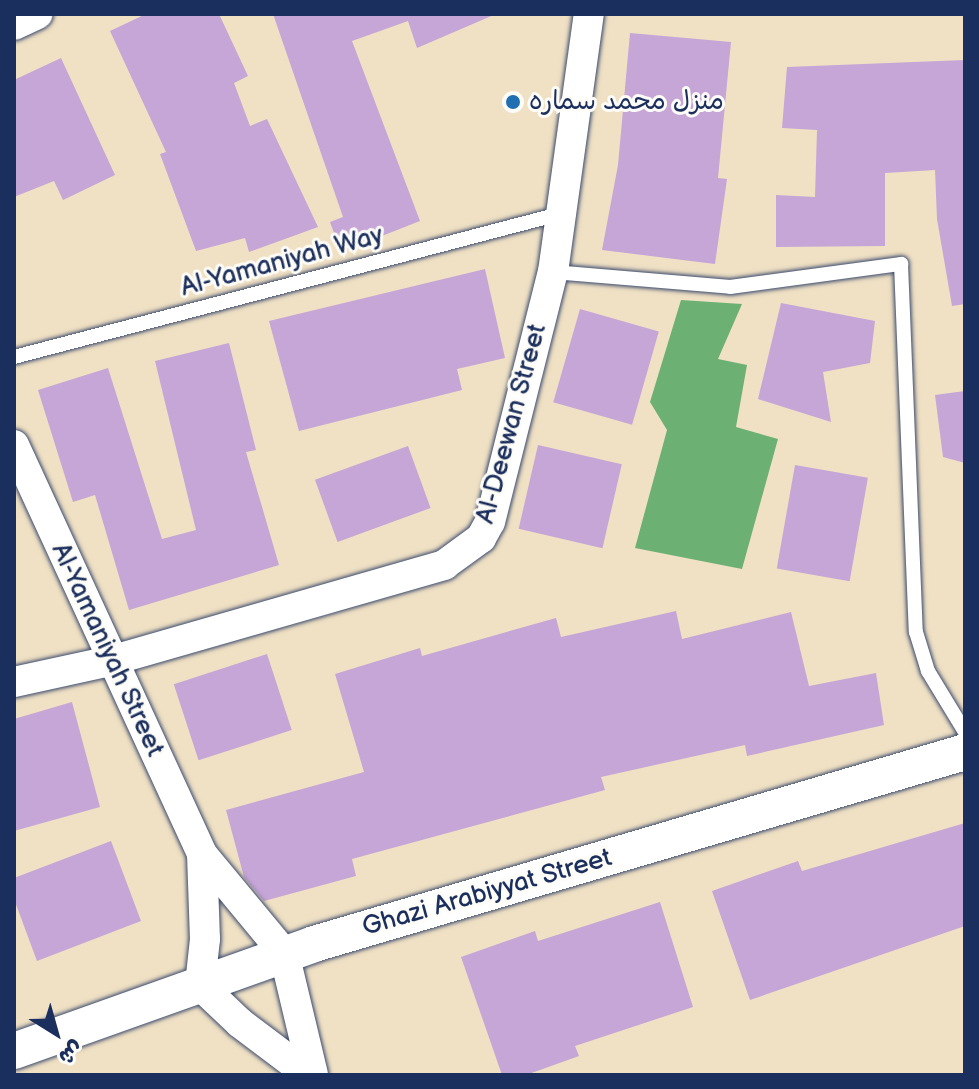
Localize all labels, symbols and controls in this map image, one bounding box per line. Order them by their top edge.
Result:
place label: منزل محمد سماره [529,86,724,118]
marker: منزل محمد سماره [504,93,522,111]
street label: Al-Yamaniyah Way [177,220,387,304]
street label: Al-Deewan Street [470,321,554,527]
street label: Al-Yamaniyah Street [44,538,170,762]
street label: Ghazi Arabiyyat Street [359,842,615,944]
north arrow [16,993,96,1073]
text: ش [53,1034,89,1071]

